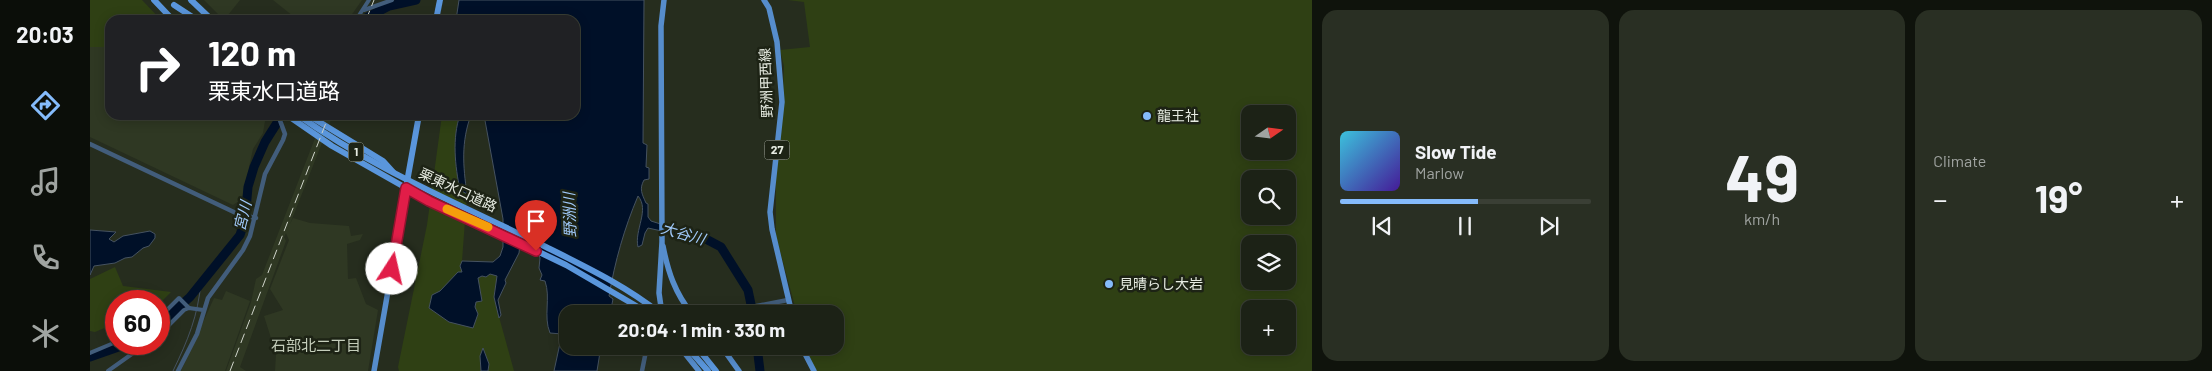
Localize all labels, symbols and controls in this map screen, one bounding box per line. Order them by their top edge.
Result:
text: 20:03 [16,21,74,47]
text: 120 m [208,31,296,73]
icon: right [125,35,190,100]
street label: 野洲甲西線 [756,48,775,118]
text: 栗東水口道路 [208,77,340,103]
icon: directions [28,88,63,123]
north arrow [1241,105,1296,160]
map controls [1241,105,1296,355]
place label: 龍王社 [1157,107,1199,124]
marker: 龍王社 [1141,110,1153,122]
text: 49 [1725,137,1799,215]
road number: 27 [764,140,790,160]
text: Slow Tide [1415,140,1497,163]
road number: 1 [348,142,364,162]
text: Climate [1933,151,1986,170]
text: Marlow [1415,163,1464,182]
icon: music [28,164,63,199]
street label: 栗東水口道路 [417,164,500,215]
button: search [1241,170,1296,225]
text: 19° [2035,175,2083,221]
text: − [1933,182,1947,216]
text: + [2170,182,2184,216]
water label: 野洲川 [559,190,579,238]
water label: 宮川 [230,197,255,232]
pin [515,200,557,251]
icon: arrive [522,207,550,235]
text: km/h [1744,209,1780,228]
icon: previous [1368,212,1396,240]
icon: pause [1451,212,1479,240]
icon: next [1535,212,1563,240]
water label: 大谷川 [659,218,709,248]
button: layers [1241,235,1296,290]
icon: phone [28,240,63,275]
position arrow [365,242,417,294]
place label: 見晴らし大岩 [1119,275,1203,292]
marker: 見晴らし大岩 [1103,278,1115,290]
speed limit sign: 60 [105,290,170,355]
button: + [1241,300,1296,355]
icon: climate [28,316,63,351]
text: 20:04 · 1 min · 330 m [618,318,785,341]
district label: 石部北二丁目 [271,336,361,354]

